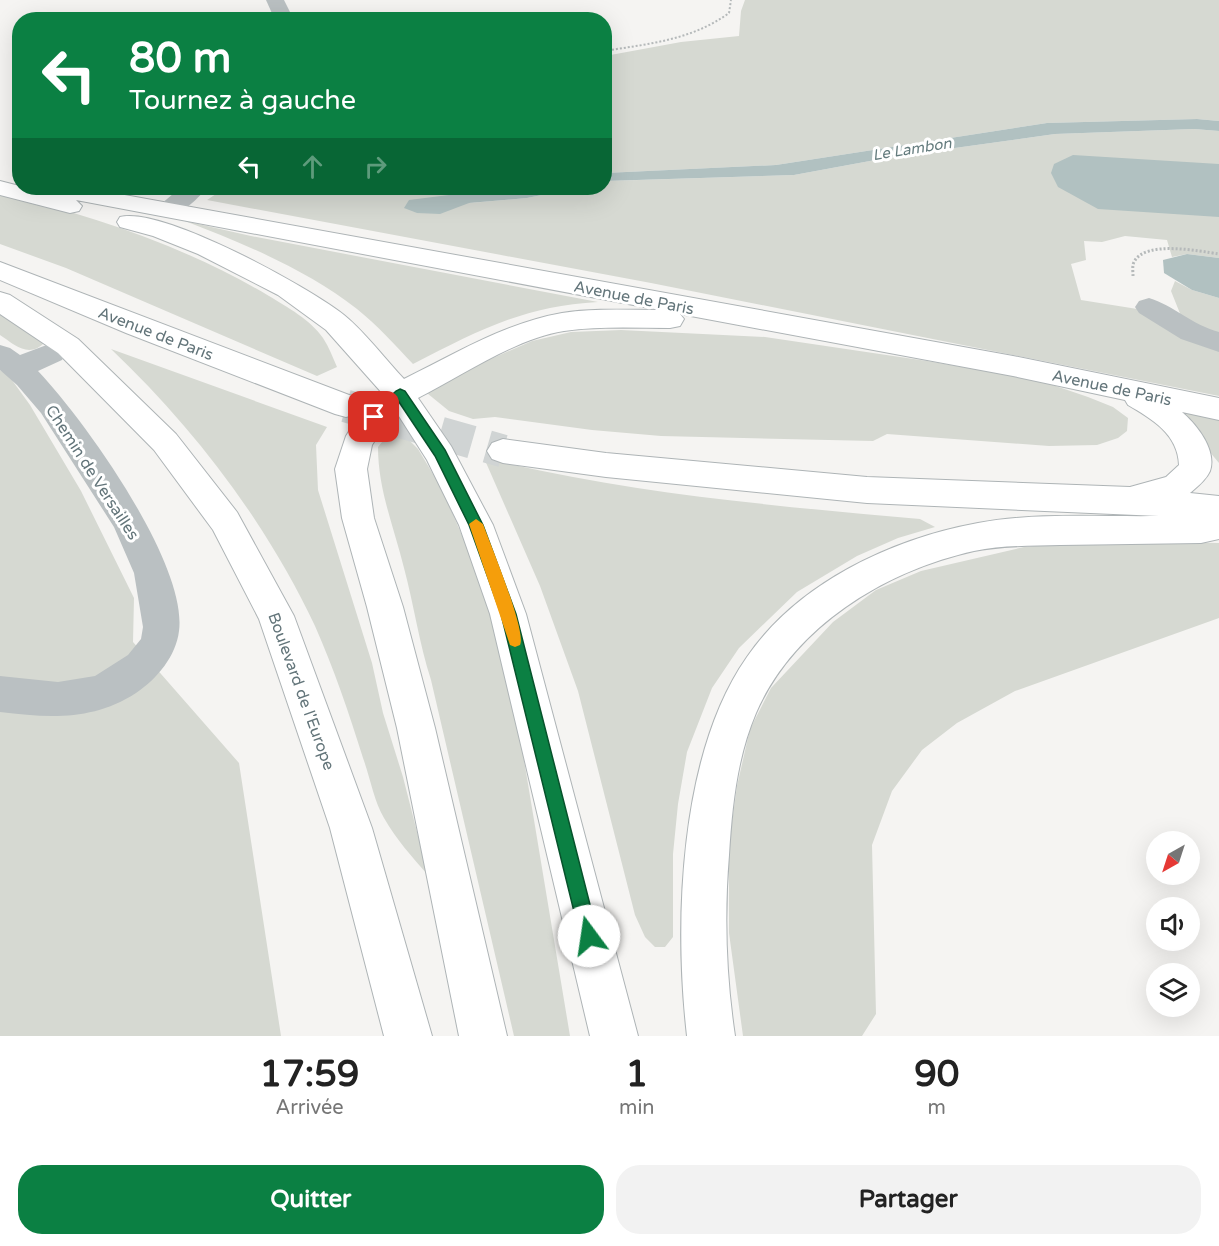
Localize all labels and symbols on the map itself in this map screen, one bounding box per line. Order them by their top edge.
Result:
water label: Le Lambon [871,134,954,164]
street label: Avenue de Paris [572,277,696,319]
street label: Avenue de Paris [95,303,216,365]
street label: Avenue de Paris [1050,366,1173,410]
pin [348,391,399,442]
street label: Chemin de Versailles [41,401,143,544]
street label: Boulevard de l'Europe [263,610,339,773]
north arrow [1146,831,1200,885]
position arrow [557,904,621,968]

